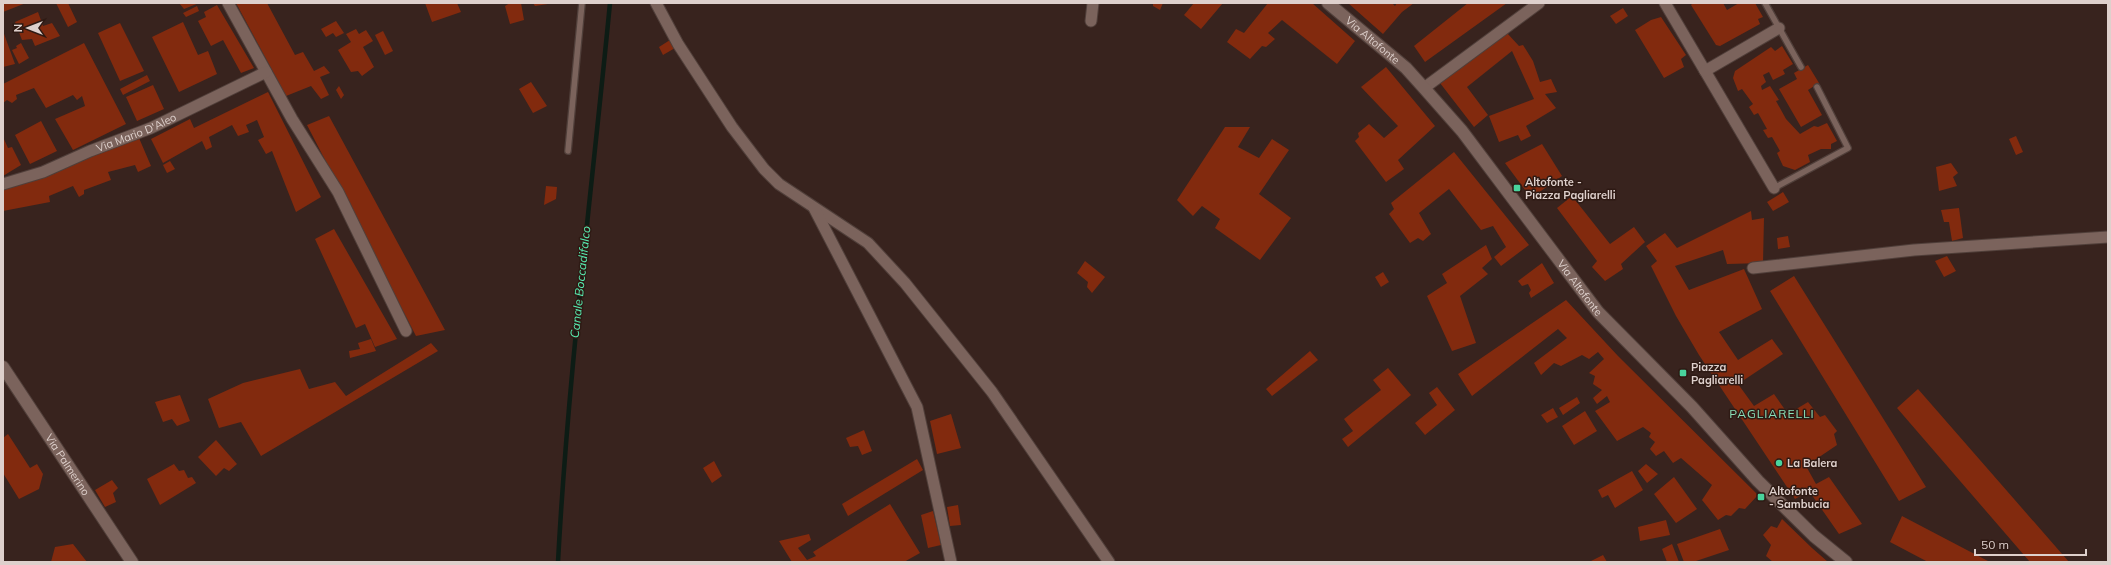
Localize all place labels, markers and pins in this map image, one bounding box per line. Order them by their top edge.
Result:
place label: Altofonte - Piazza Pagliarelli [1525,175,1616,202]
marker: Altofonte - Piazza Pagliarelli [1512,183,1522,193]
place label: Piazza Pagliarelli [1691,360,1743,387]
marker: Piazza Pagliarelli [1678,368,1688,378]
place label: La Balera [1787,456,1838,470]
marker: La Balera [1774,458,1784,468]
place label: Altofonte - Sambucia [1769,484,1829,511]
marker: Altofonte - Sambucia [1756,492,1766,502]

